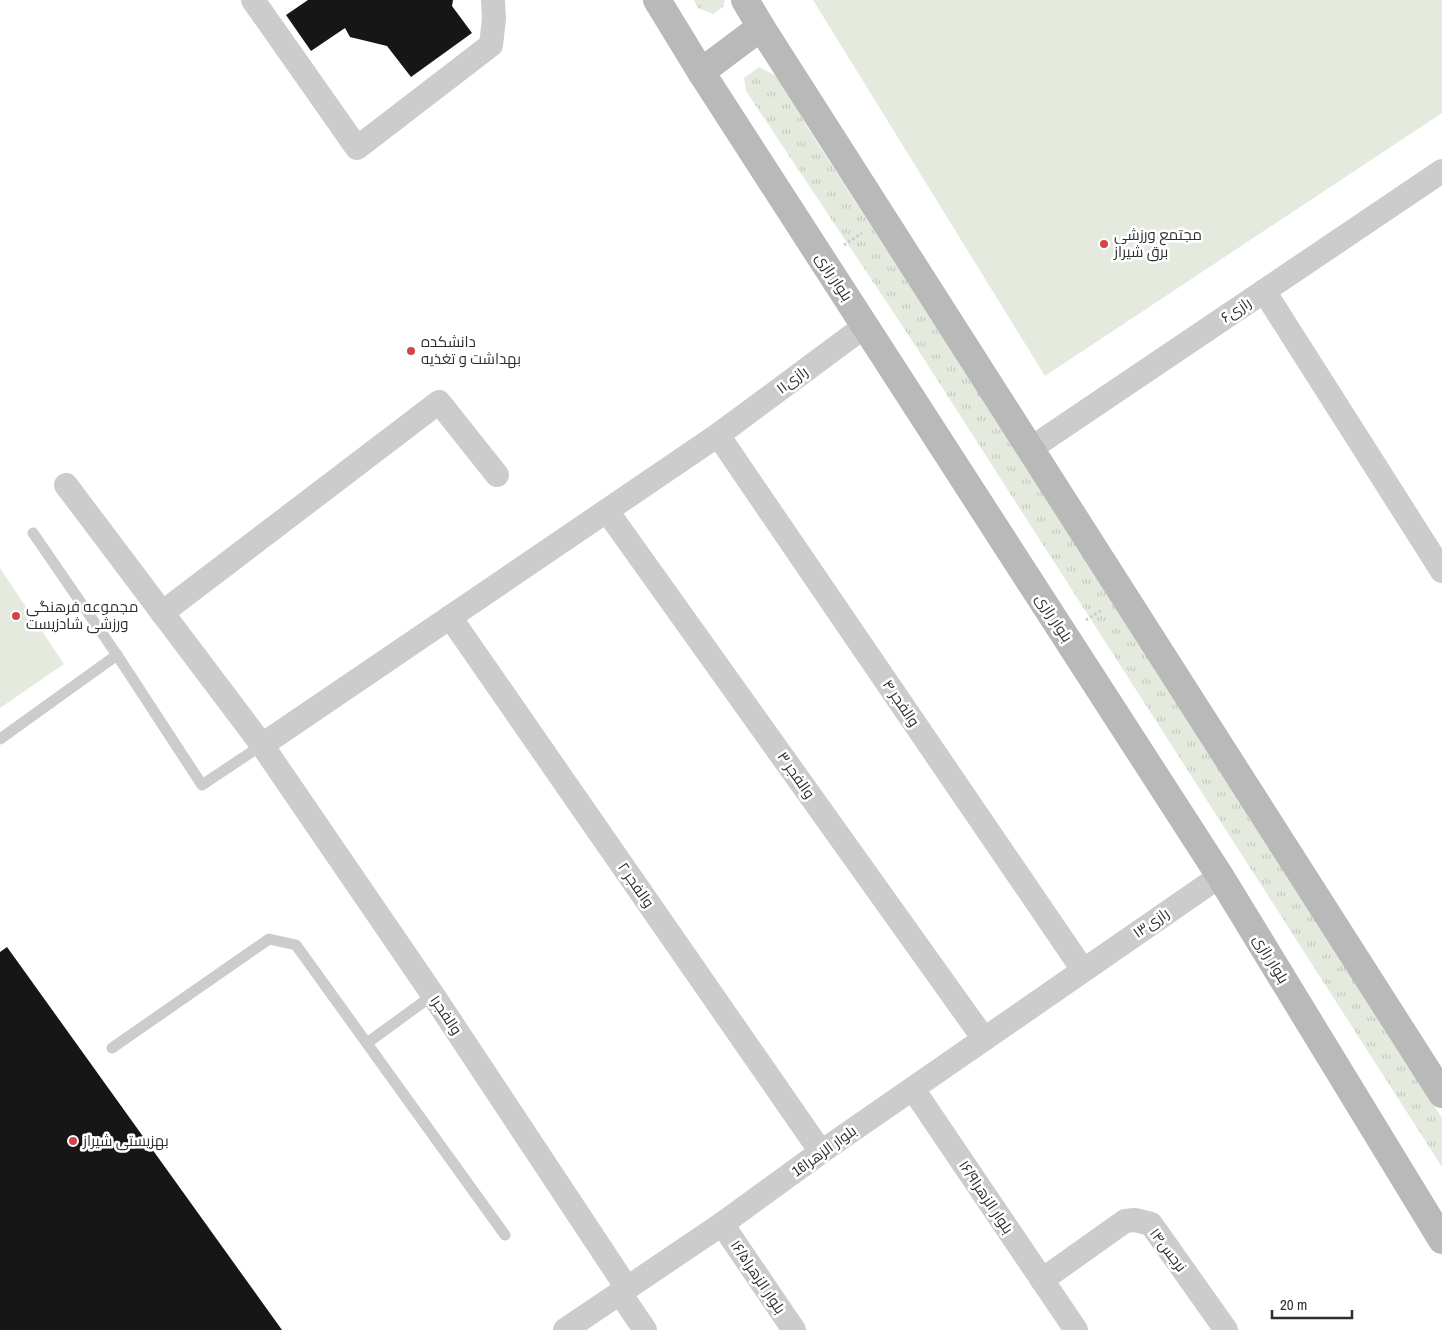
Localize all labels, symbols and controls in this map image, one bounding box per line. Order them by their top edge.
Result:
place label: مجتمع ورزشی برق شیراز [1113,224,1202,262]
marker: مجتمع ورزشی برق شیراز [1098,238,1110,250]
street label: بلوار رازی [811,248,858,305]
street label: رازی۶ [1216,292,1255,327]
place label: دانشکده بهداشت و تغذیه [421,331,521,369]
marker: دانشکده بهداشت و تغذیه [405,345,417,357]
street label: رازی۱۱ [772,361,812,398]
street label: بلوار رازی [1031,589,1078,646]
place label: مجموعه فرهنگی ورزشی شادزیست [26,596,138,634]
marker: مجموعه فرهنگی ورزشی شادزیست [10,610,22,622]
street label: والفجر ۴ [878,675,925,731]
street label: والفجر ۳ [773,747,820,802]
street label: والفجر ۲ [613,858,660,912]
street label: رازی۱۳ [1128,902,1173,943]
street label: بلوار رازی [1249,930,1294,987]
street label: والفجر۱ [425,991,467,1039]
street label: 16بلوار الزهرا [787,1120,860,1181]
place label: بهزیستی شیراز [82,1130,169,1151]
marker: بهزیستی شیراز [67,1135,79,1147]
street label: بلوار الزهرا۱۶/۹ [954,1156,1019,1238]
street label: نرجس۱۴ [1145,1223,1192,1276]
street label: بلوار الزهرا۱۶/۵ [726,1236,791,1318]
scale bar [1272,1288,1352,1320]
text: 20 m [1280,1294,1307,1315]

